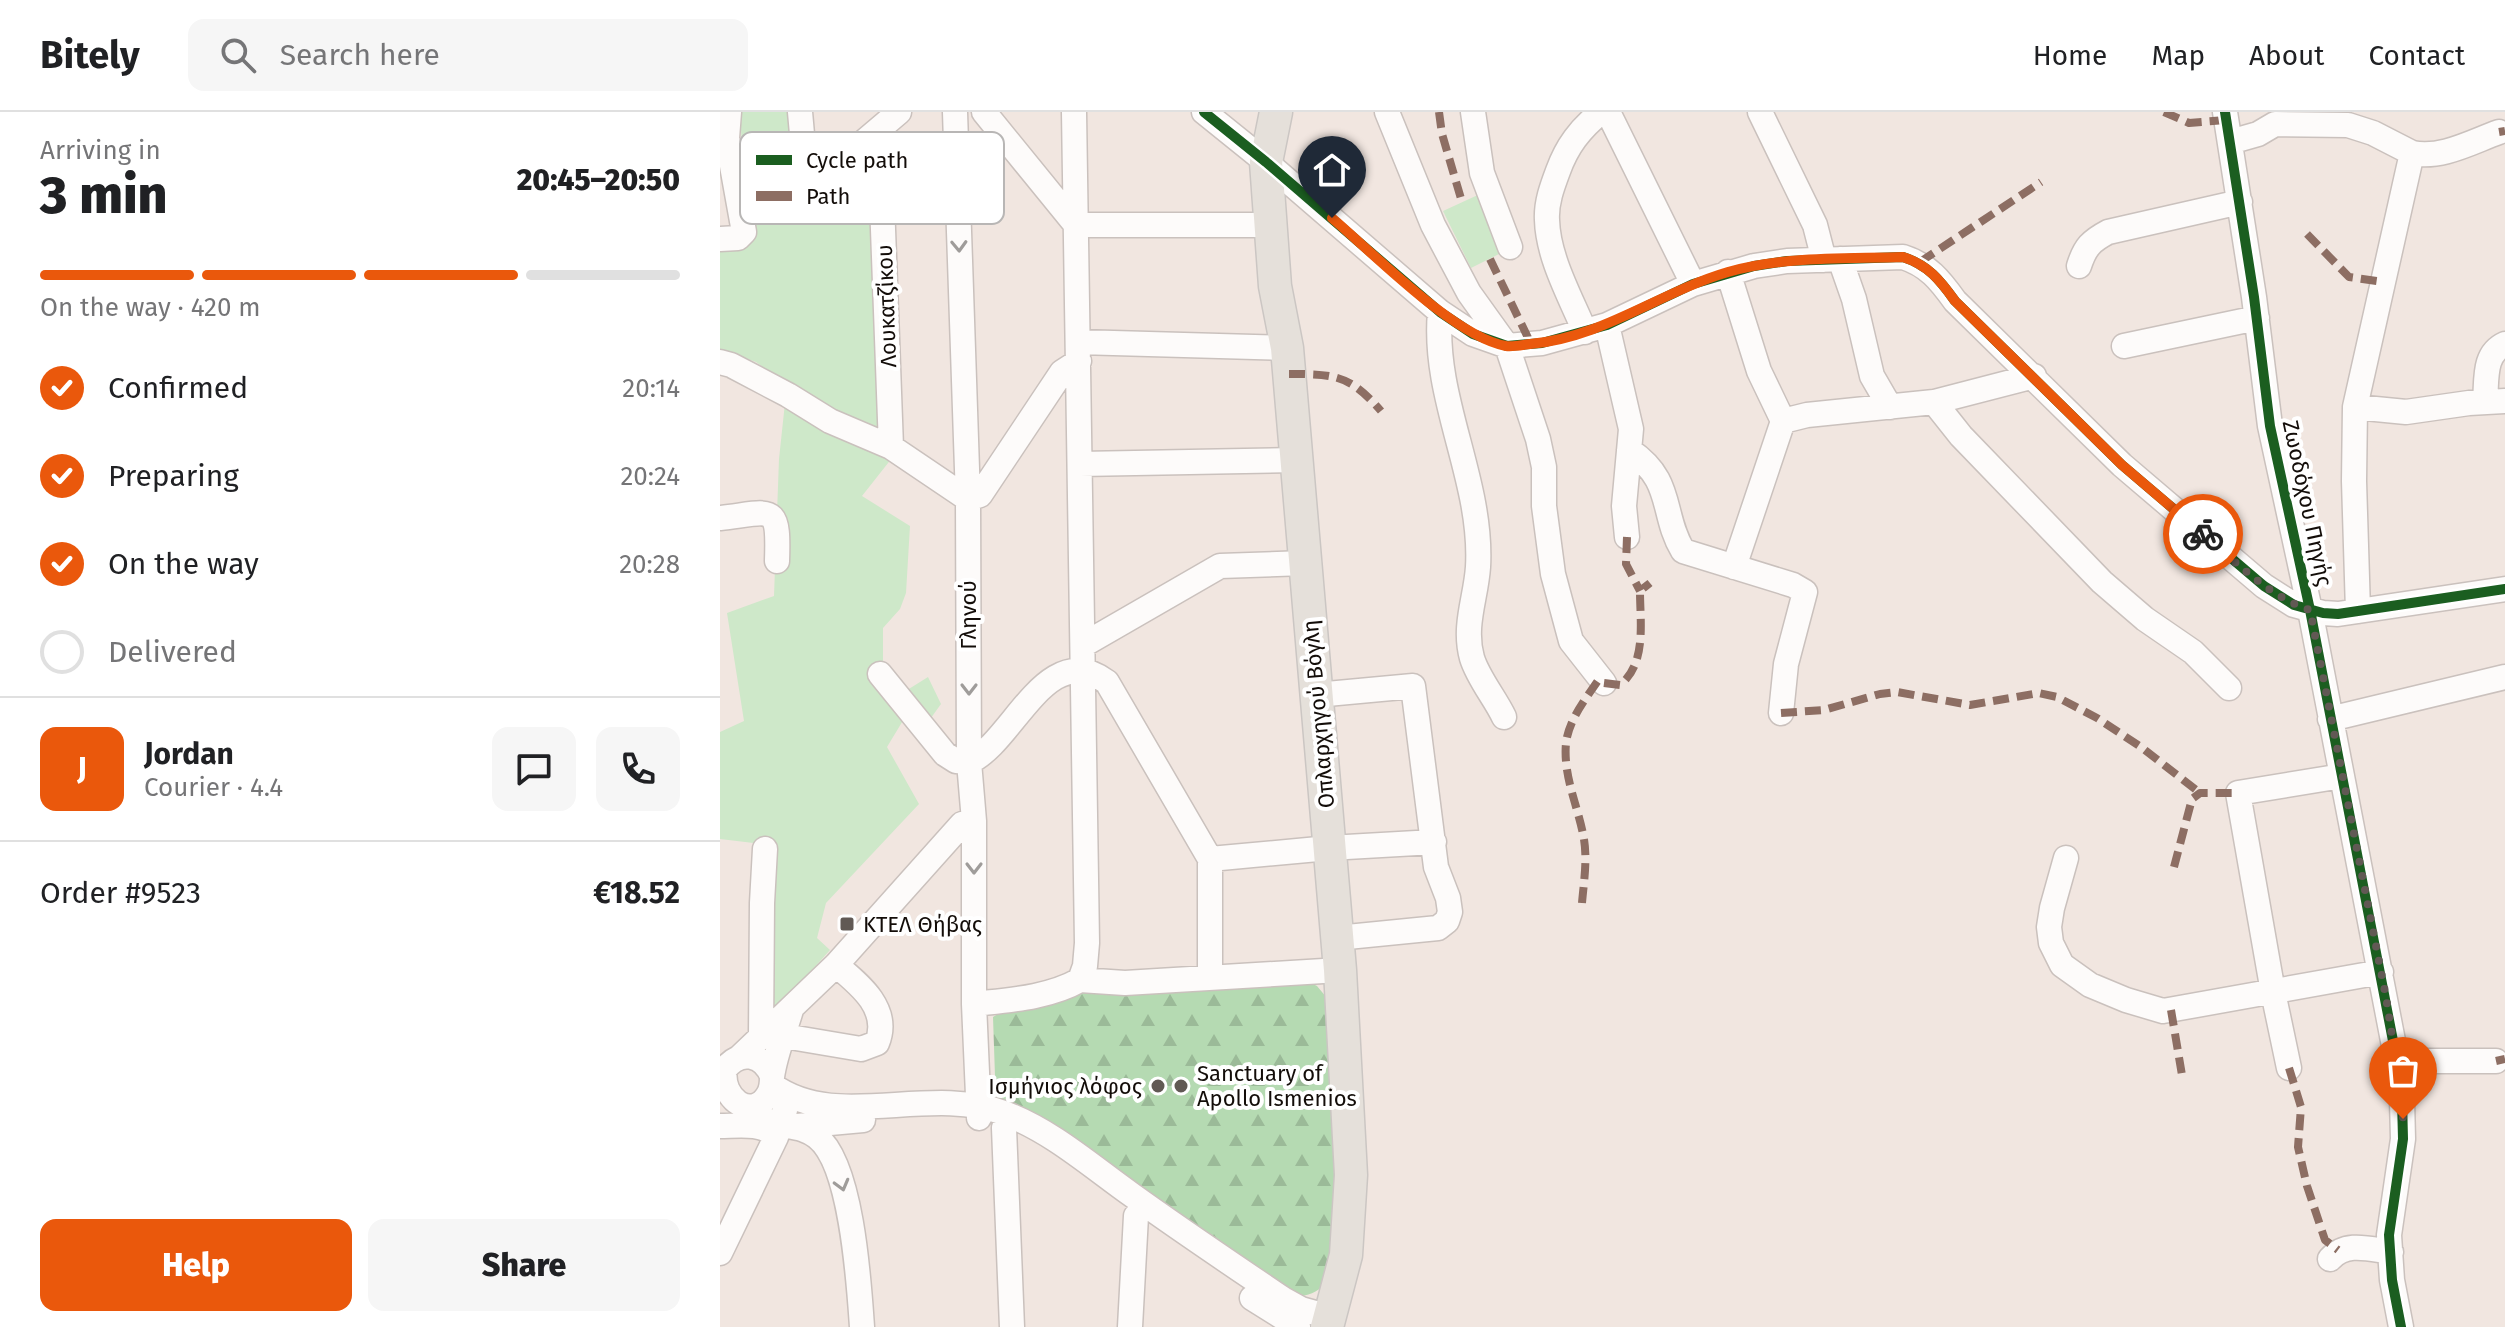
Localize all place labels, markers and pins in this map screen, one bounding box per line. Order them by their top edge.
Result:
pin [1298,136,1366,218]
place label: ΚΤΕΛ Θήβας [863,911,982,938]
marker: ΚΤΕΛ Θήβας [838,915,856,933]
pin [2369,1037,2437,1119]
place label: Sanctuary of Apollo Ismenios [1197,1060,1357,1112]
place label: Ισμήνιος λόφος [988,1073,1142,1100]
marker: Ισμήνιος λόφος [1149,1077,1167,1095]
marker: Sanctuary of Apollo Ismenios [1172,1077,1190,1095]

